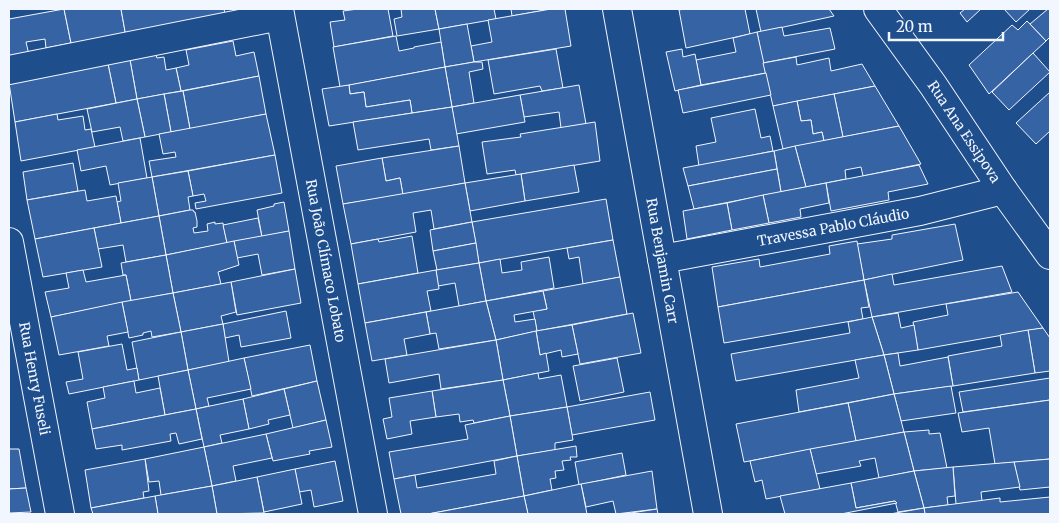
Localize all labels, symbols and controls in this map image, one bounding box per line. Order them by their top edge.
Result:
scale bar [889,10,1003,42]
text: 20 m [896,17,933,36]
street label: Rua Ana Essipova [924,77,1005,187]
street label: Rua João Clímaco Lobato [302,178,350,344]
street label: Rua Benjamin Carr [642,197,683,325]
street label: Travessa Pablo Cláudio [756,204,911,250]
street label: Rua Henry Fuseli [15,320,54,437]

